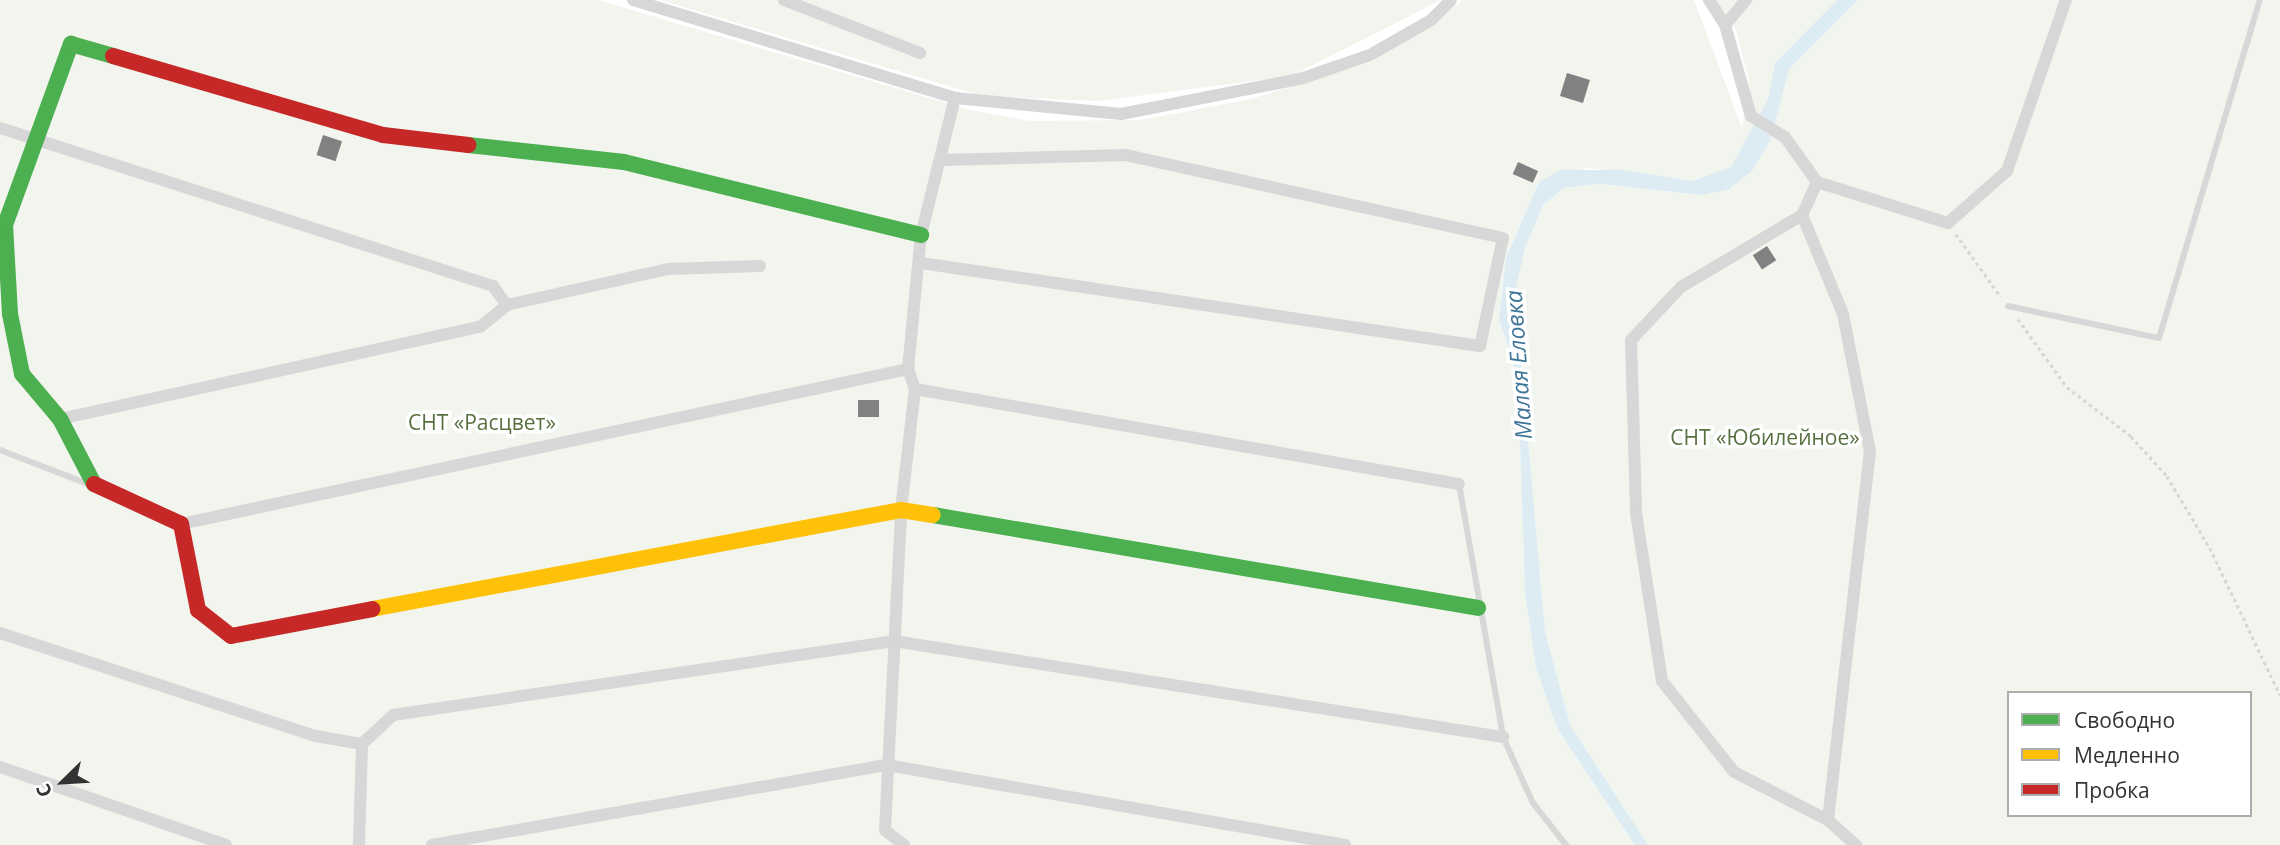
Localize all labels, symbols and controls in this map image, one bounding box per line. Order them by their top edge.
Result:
water label: Малая Еловка [1499,290,1537,440]
park label: СНТ «Расцвет» [408,409,556,435]
park label: СНТ «Юбилейное» [1670,424,1860,450]
legend [2007,691,2252,817]
text: Свободно [2074,706,2175,734]
text: Медленно [2074,741,2180,769]
north arrow [28,747,98,817]
text: Пробка [2074,776,2150,804]
text: С [29,780,58,801]

